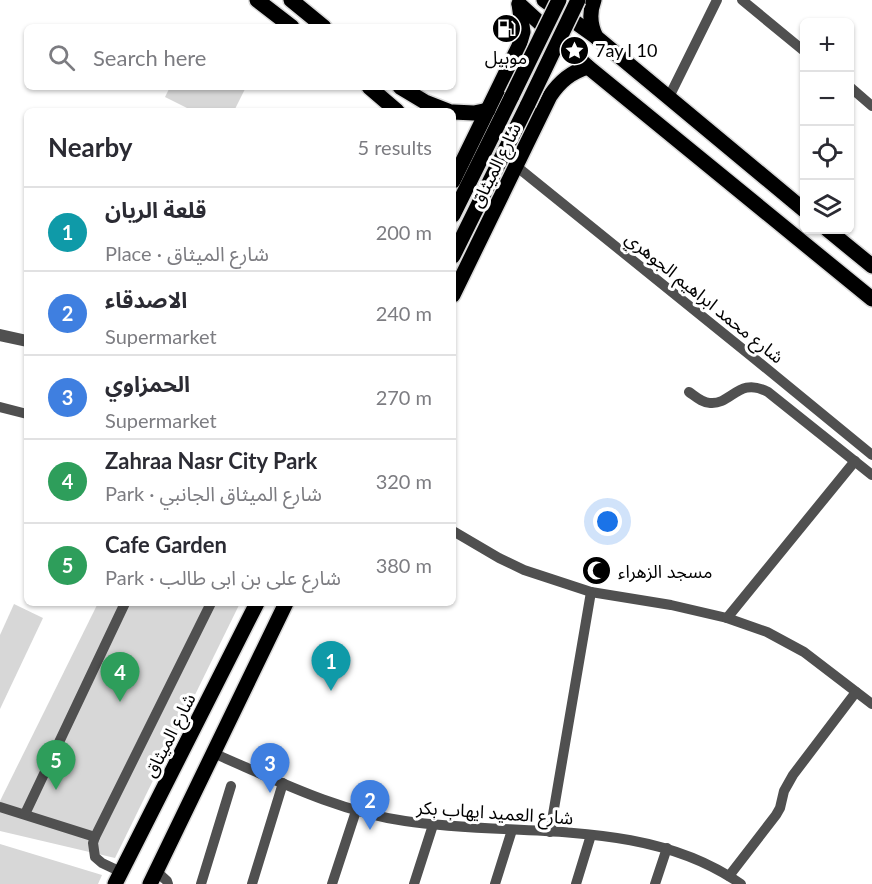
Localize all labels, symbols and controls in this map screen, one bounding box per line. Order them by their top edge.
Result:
fuel station icon: موبيل [490,12,522,44]
map controls [800,18,854,234]
button: + [800,18,854,72]
search box [24,24,456,90]
place icon: 7ay l 10 [558,34,590,66]
place label: 7ay l 10 [595,39,657,61]
icon: search [45,41,78,74]
text: Search here [93,44,206,71]
place label: موبيل [485,46,527,69]
button: − [800,72,854,126]
street label: شارع الميثاق [465,119,529,213]
button: locate [800,126,854,180]
text: Nearby [48,131,133,163]
text: 5 results [357,135,432,159]
button: layers [800,180,854,234]
text: قلعة الريان [105,196,206,223]
text: 1 [62,220,73,244]
text: 200 m [376,220,432,244]
street label: شارع محمد ابراهيم الجوهري [619,226,789,371]
text: Place · شارع الميثاق [105,241,269,265]
text: الاصدقاء [105,286,187,313]
text: 2 [62,301,73,325]
text: 240 m [376,301,432,325]
text: Supermarket [105,324,217,348]
text: الحمزاوي [105,370,190,397]
text: 3 [62,385,73,409]
text: 270 m [376,385,432,409]
text: Supermarket [105,408,217,432]
text: Zahraa Nasr City Park [105,447,317,474]
text: 4 [62,469,73,493]
text: 320 m [376,469,432,493]
text: Park · شارع الميثاق الجانبي [105,481,322,505]
your location [593,507,622,536]
text: Cafe Garden [105,531,227,558]
text: 5 [62,553,73,577]
text: 380 m [376,553,432,577]
mosque icon: مسجد الزهراء [581,555,613,587]
place label: مسجد الزهراء [618,560,712,583]
text: Park · شارع على بن ابى طالب [105,565,341,589]
pin: 1 [312,642,350,691]
pin: 4 [100,652,140,702]
street label: شارع الميثاق [138,689,203,783]
pin: 5 [36,740,76,790]
pin: 3 [250,744,290,793]
pin: 2 [350,780,389,830]
street label: شارع العميد ايهاب بكر [415,795,574,832]

